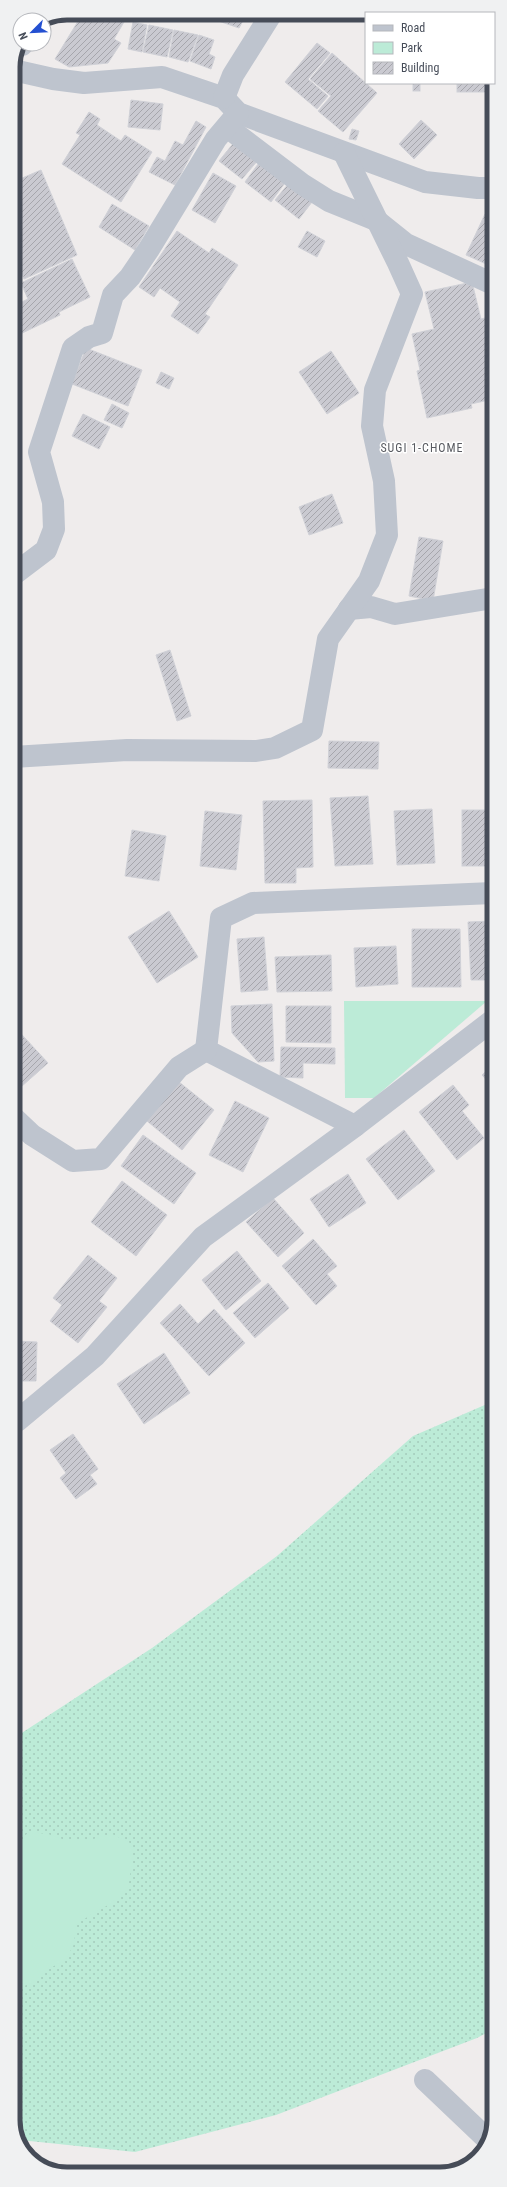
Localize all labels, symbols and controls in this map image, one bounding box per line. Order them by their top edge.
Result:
north arrow [12,12,52,52]
legend [365,12,495,84]
text: Road [401,21,425,35]
text: N [16,30,31,42]
text: Park [401,41,423,55]
text: Building [401,61,439,75]
district label: SUGI 1-CHOME [380,441,464,455]

